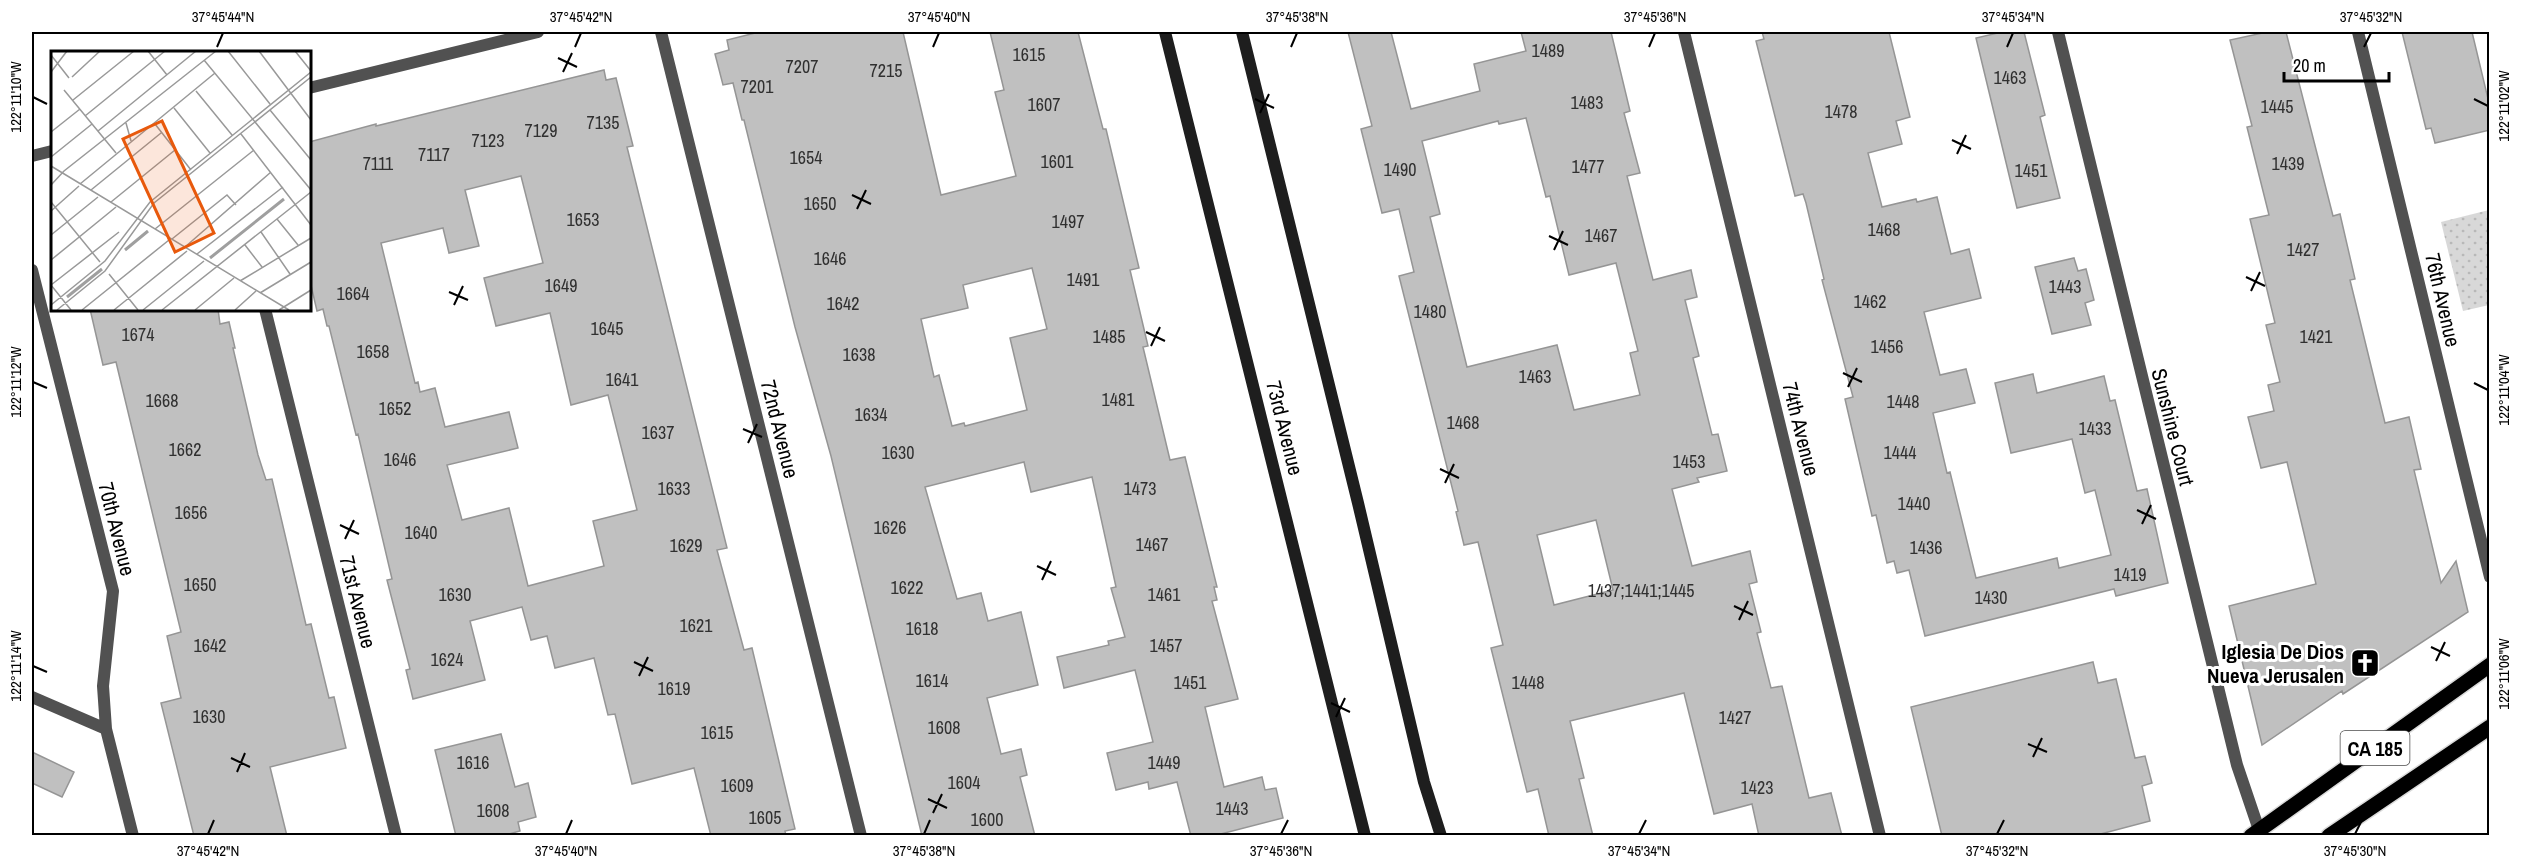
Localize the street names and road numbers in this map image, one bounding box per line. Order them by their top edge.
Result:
street label: 76th Avenue [2418,250,2468,350]
street label: Sunshine Court [2144,365,2202,489]
street label: 72nd Avenue [754,377,806,481]
street label: 73rd Avenue [1259,378,1311,478]
street label: 74th Avenue [1775,379,1827,479]
street label: 70th Avenue [91,479,143,579]
street label: 71st Avenue [332,553,384,651]
road number: CA 185 [2340,731,2410,765]

